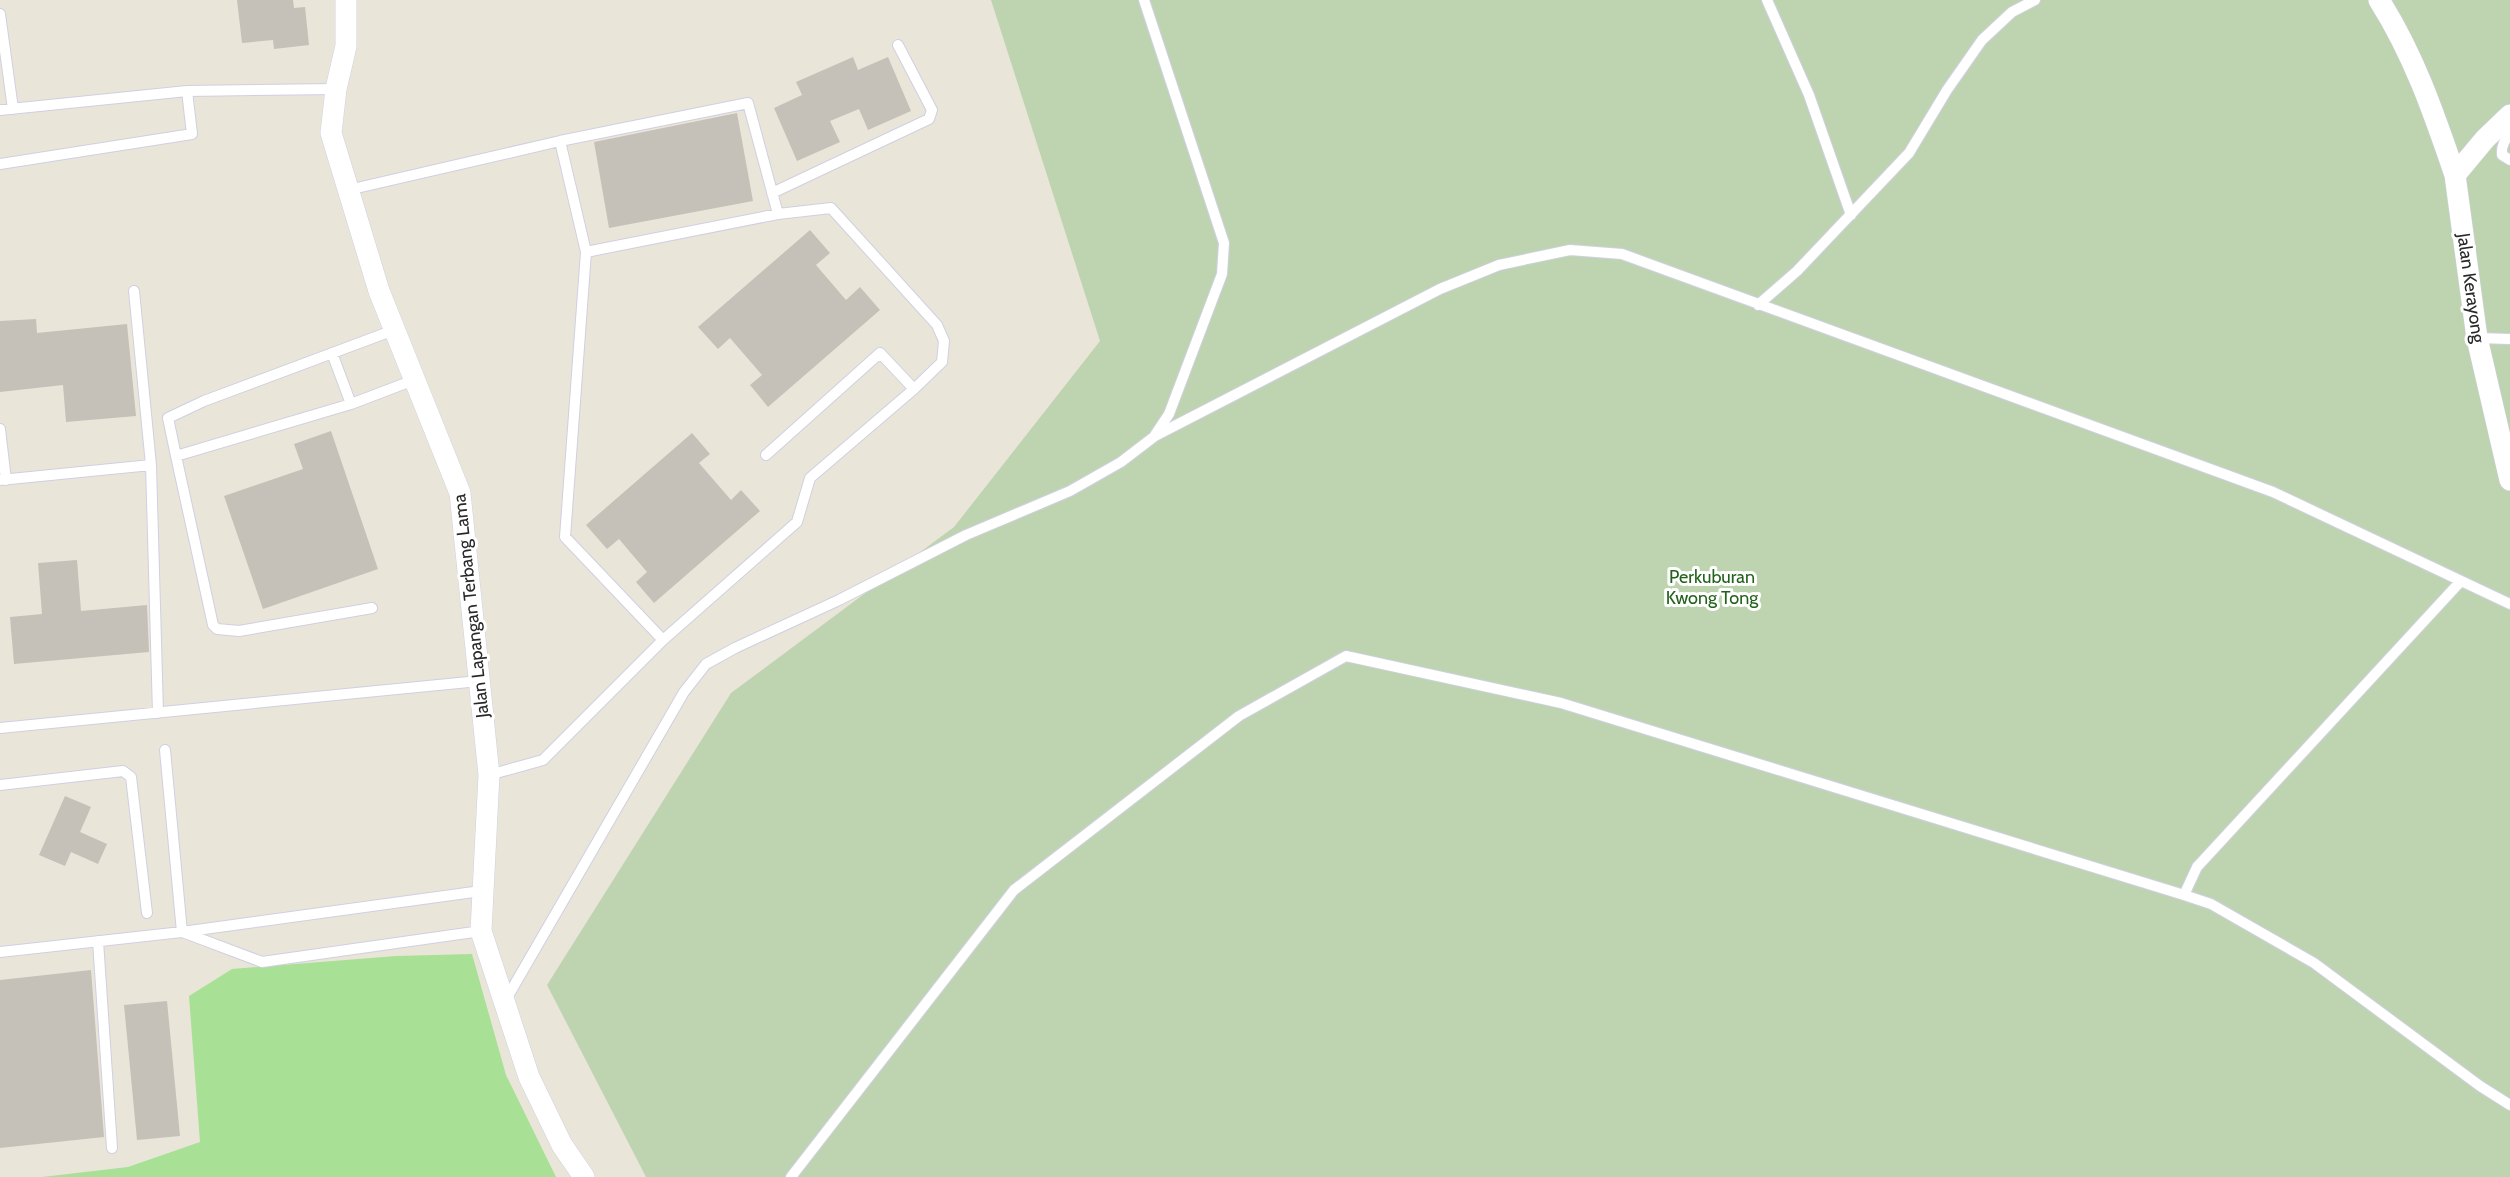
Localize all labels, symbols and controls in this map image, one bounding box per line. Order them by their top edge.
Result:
street label: Jalan Kerayong [2452,231,2490,345]
street label: Jalan Lapangan Terbang Lama [448,493,494,720]
park label: Perkuburan Kwong Tong [1666,566,1759,609]

